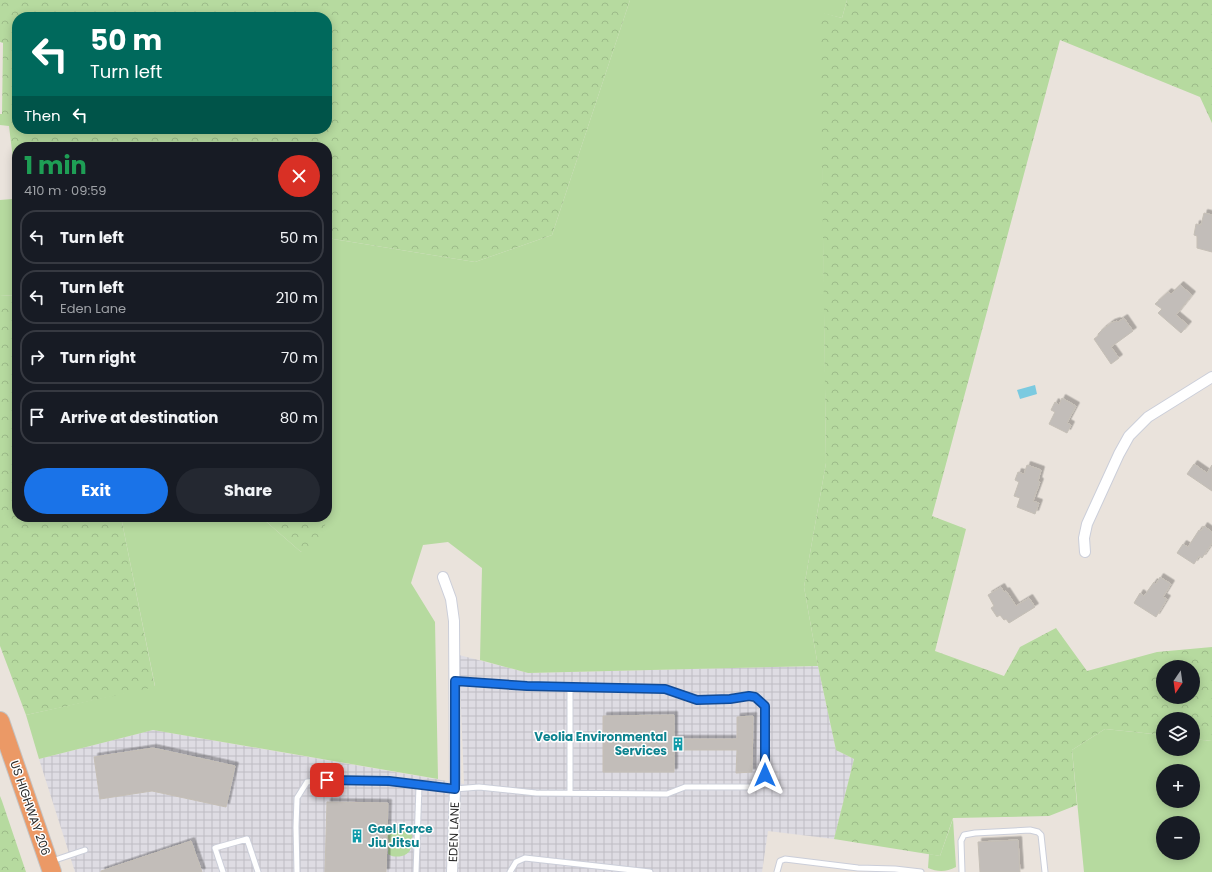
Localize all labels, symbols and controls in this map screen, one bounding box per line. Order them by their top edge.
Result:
text: 50 m [90,21,162,60]
icon: left [24,28,76,80]
text: Turn left [90,59,162,84]
icon: left [69,104,91,126]
text: Then [24,105,61,126]
text: 1 min [24,149,87,182]
button: close [278,155,320,197]
text: 410 m · 09:59 [24,181,107,200]
icon: left [26,226,48,248]
text: Turn left [60,227,124,248]
text: 50 m [280,227,318,248]
text: Turn left [60,277,124,298]
icon: left [26,286,48,308]
text: 210 m [276,287,318,308]
text: Eden Lane [60,299,126,318]
icon: right [26,346,48,368]
text: Turn right [60,347,136,368]
text: 70 m [281,347,318,368]
icon: arrive [26,406,48,428]
text: Arrive at destination [60,407,218,428]
text: 80 m [280,407,318,428]
button: Exit [24,468,168,514]
button: Share [176,468,320,514]
north arrow [1156,660,1200,704]
map controls [1156,660,1200,860]
button: layers [1156,712,1200,756]
place label: Veolia Environmental Services [534,728,667,759]
building icon: Veolia Environmental Services [670,736,686,752]
position arrow [744,754,786,796]
street label: US HIGHWAY 206 [6,758,55,858]
pin [310,763,344,797]
button: + [1156,764,1200,808]
icon: arrive [316,769,338,791]
street label: EDEN LANE [444,802,463,862]
button: − [1156,816,1200,860]
place label: Gael Force Jiu Jitsu [368,820,433,851]
building icon: Gael Force Jiu Jitsu [349,828,365,844]

